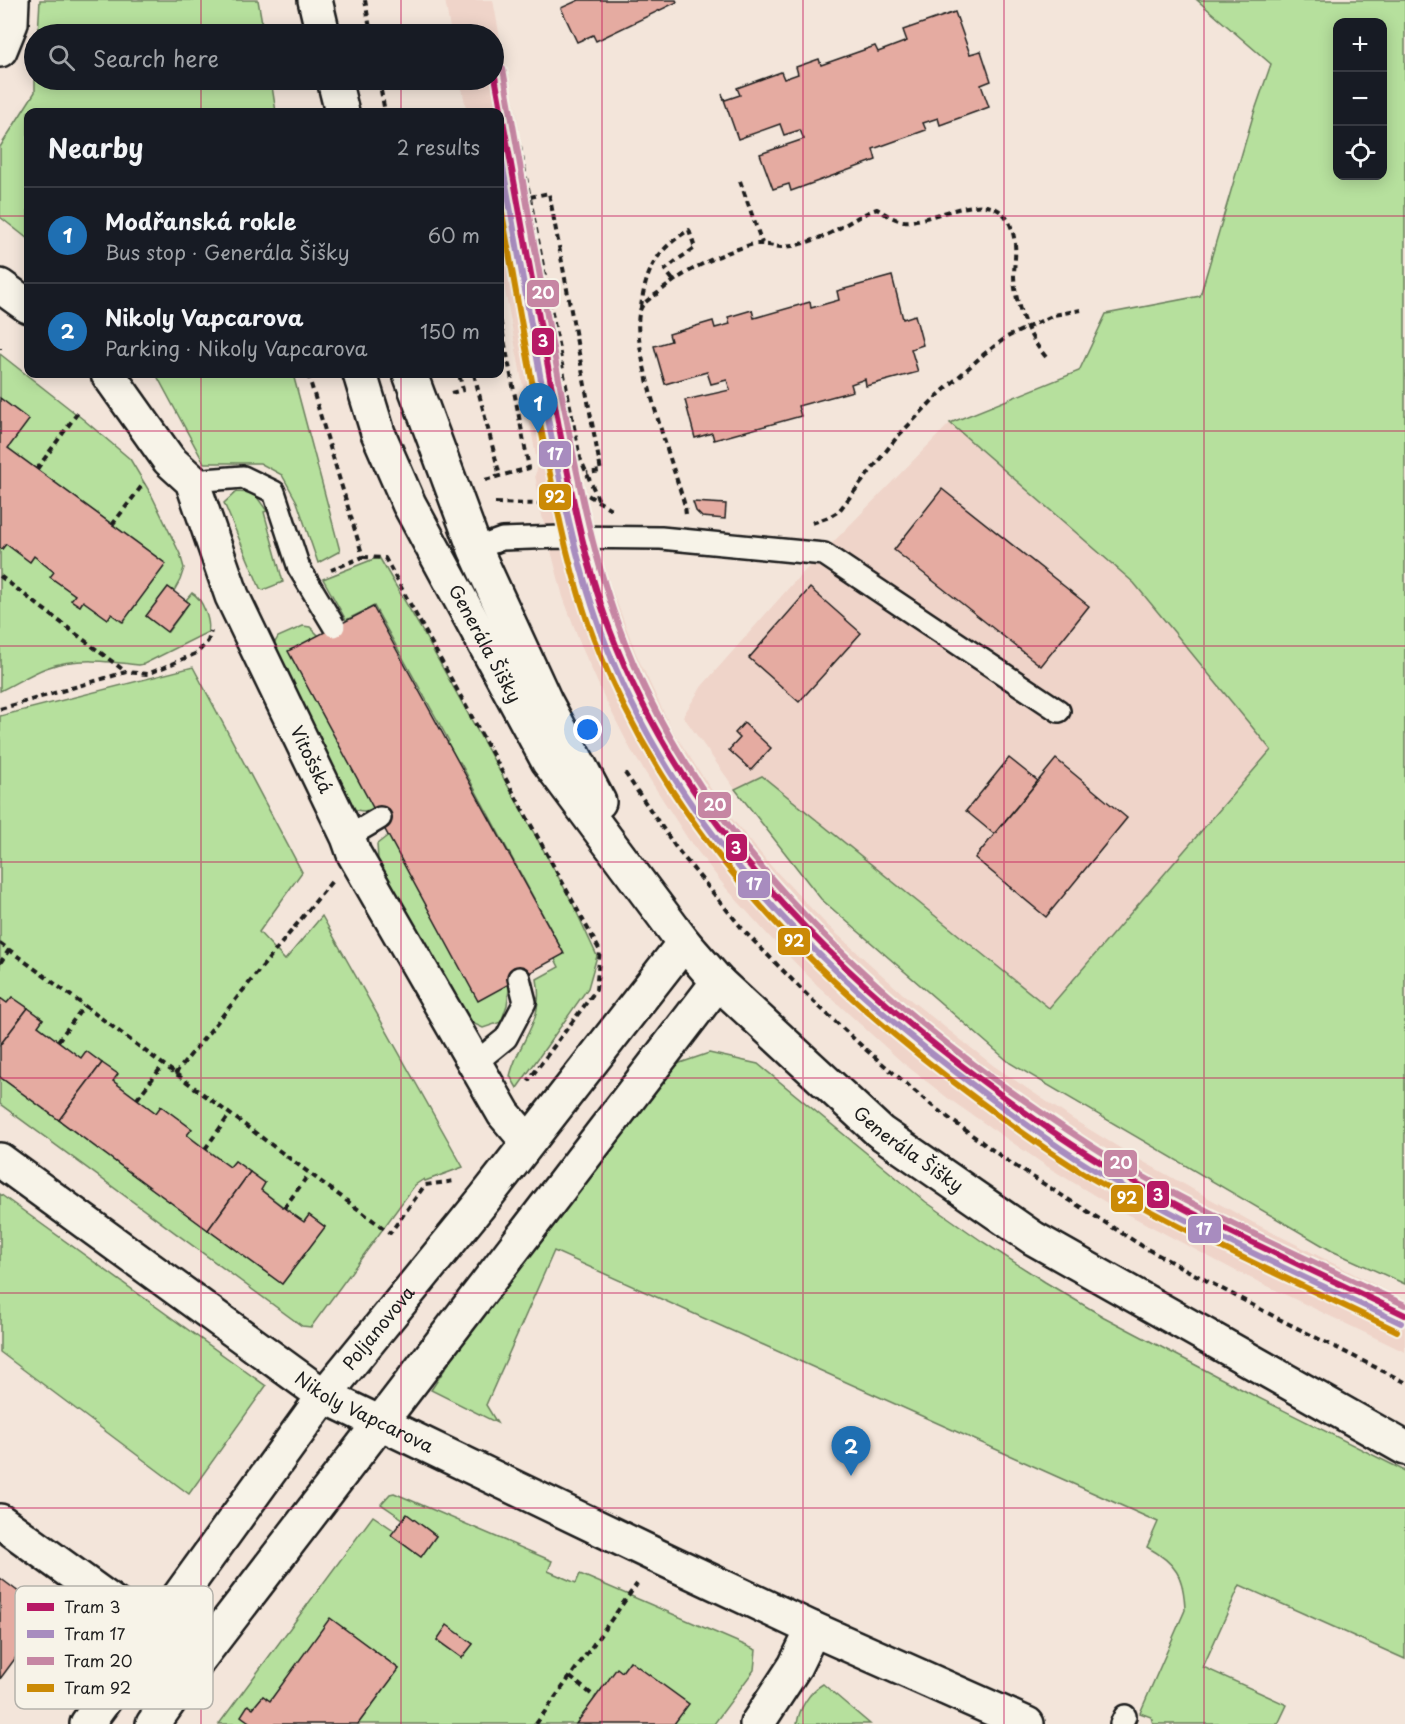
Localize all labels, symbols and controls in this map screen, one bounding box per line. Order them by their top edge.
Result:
map controls [1333,18,1387,180]
button: + [1333,18,1387,72]
search box [24,24,504,90]
icon: search [45,41,78,74]
text: Search here [93,41,219,74]
button: − [1333,72,1387,126]
button: locate [1333,126,1387,180]
text: Nearby [48,128,143,167]
text: 2 results [397,132,480,162]
text: Modřanská rokle [105,204,296,237]
text: 1 [63,220,72,250]
text: 60 m [428,220,480,250]
text: Bus stop · Generála Šišky [105,237,350,267]
line badge: 20 [526,279,560,308]
text: 20 [532,280,555,304]
text: Nikoly Vapcarova [105,300,303,333]
text: 2 [60,316,75,346]
text: 150 m [420,316,480,346]
line badge: 3 [531,327,555,356]
text: 3 [538,328,548,352]
text: Parking · Nikoly Vapcarova [105,333,368,363]
pin: 1 [518,384,558,433]
line badge: 17 [538,440,572,468]
text: 17 [547,441,564,465]
line badge: 92 [538,483,572,511]
text: 92 [545,484,565,508]
street label: Generála Šišky [443,579,529,707]
your location [573,715,602,744]
street label: Vitošská [284,721,340,798]
line badge: 20 [697,791,732,819]
text: 20 [704,792,727,816]
line badge: 3 [725,833,748,862]
text: 3 [731,835,741,859]
line badge: 17 [737,870,771,899]
text: 17 [746,871,763,895]
line badge: 92 [777,927,811,956]
text: 92 [784,928,804,952]
street label: Generála Šišky [848,1099,969,1198]
line badge: 20 [1103,1149,1138,1178]
text: 20 [1110,1150,1133,1174]
line badge: 3 [1146,1180,1170,1209]
text: 3 [1153,1182,1163,1206]
line badge: 92 [1110,1184,1144,1213]
text: 92 [1117,1185,1137,1209]
line badge: 17 [1187,1215,1222,1244]
text: 17 [1196,1216,1213,1240]
street label: Poljanovova [335,1279,420,1375]
street label: Nikoly Vapcarova [290,1364,439,1459]
pin: 2 [832,1426,870,1476]
legend [15,1586,213,1709]
text: Tram 3 [64,1594,120,1618]
text: Tram 17 [64,1621,126,1645]
text: Tram 20 [64,1648,132,1672]
text: Tram 92 [64,1675,131,1699]

